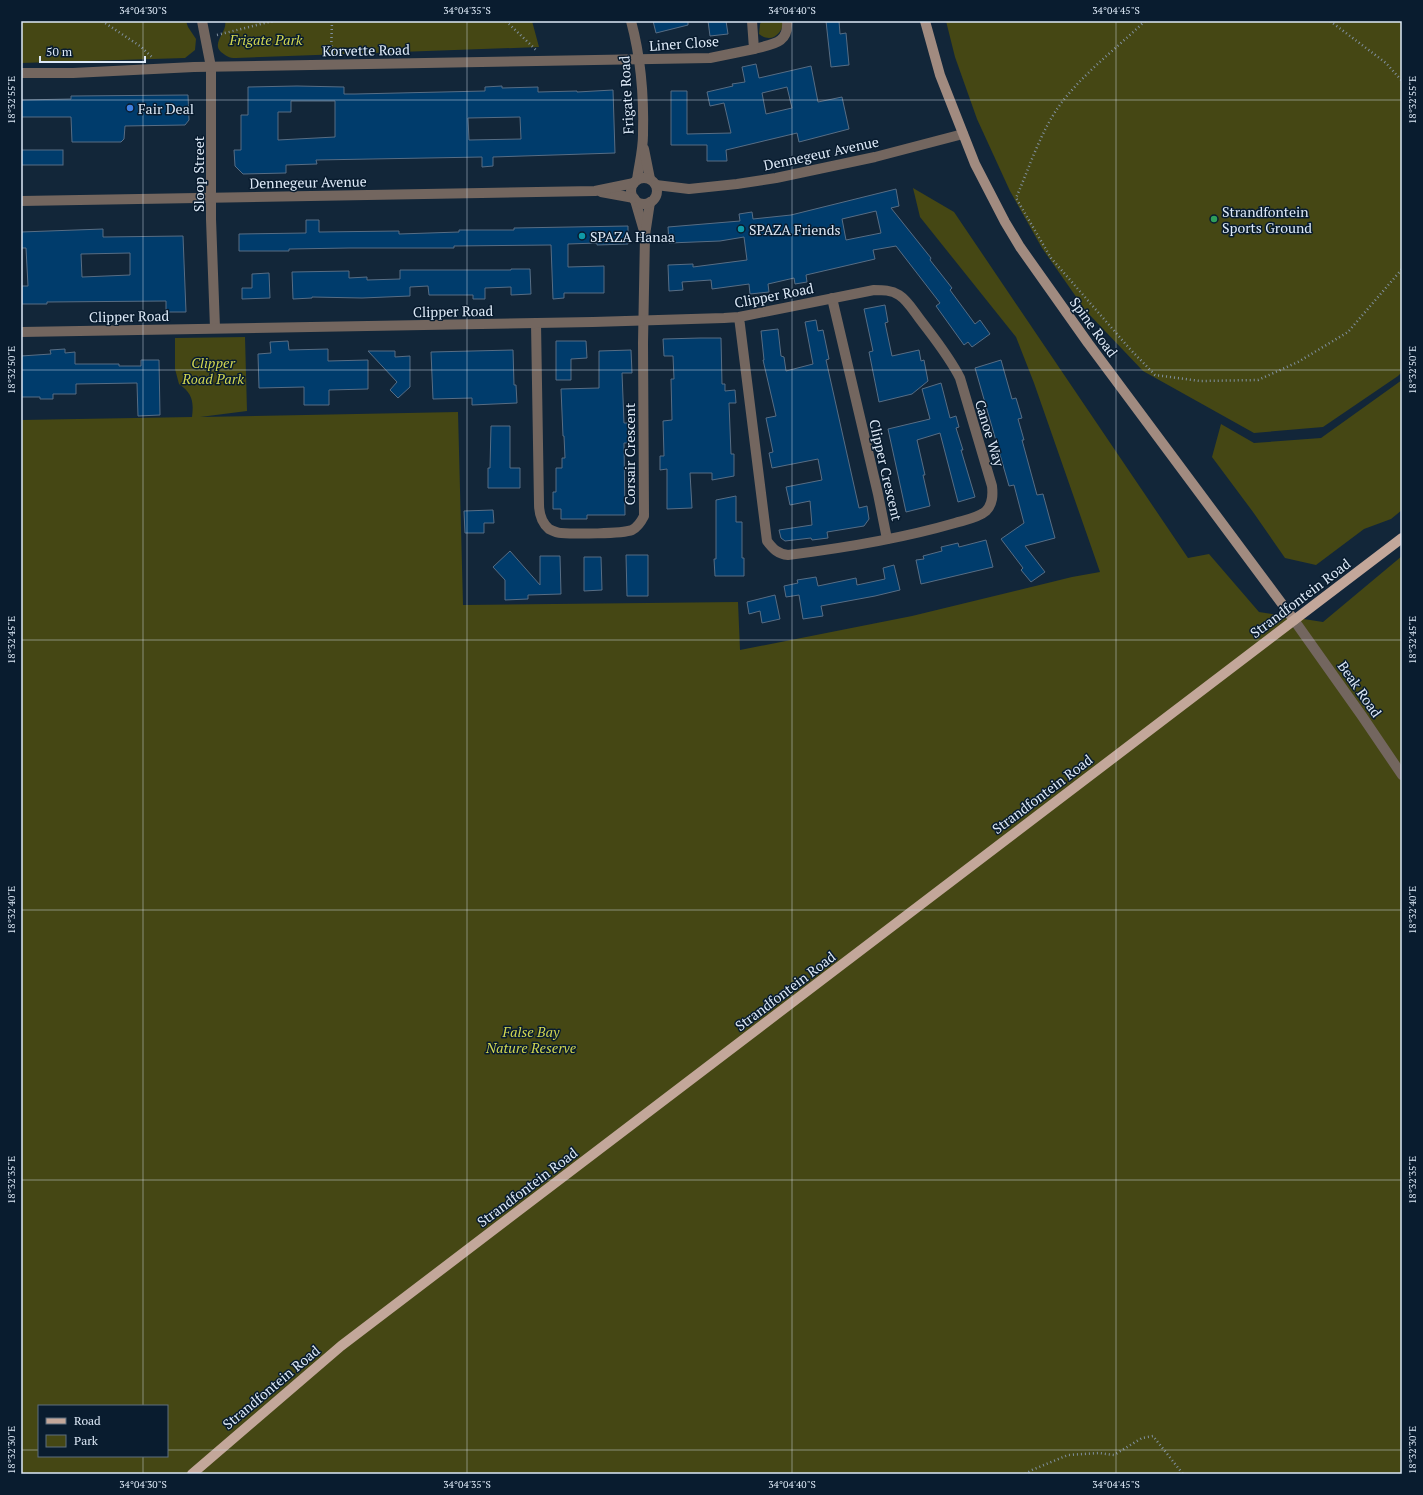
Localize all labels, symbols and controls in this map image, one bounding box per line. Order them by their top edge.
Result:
text: 34°04'30"S [119,4,167,17]
text: 34°04'35"S [443,4,491,17]
text: 34°04'40"S [768,4,816,17]
text: 34°04'45"S [1092,4,1140,17]
park label: Frigate Park [228,30,303,49]
street label: Liner Close [648,31,720,55]
scale bar [40,38,145,64]
street label: Korvette Road [322,40,410,60]
text: 50 m [46,44,73,59]
street label: Frigate Road [614,55,638,135]
text: 18°32'55"E [5,76,18,124]
text: 18°32'55"E [1406,76,1419,124]
place label: Fair Deal [138,99,194,118]
marker: Fair Deal [125,103,135,113]
street label: Dennegeur Avenue [762,132,880,174]
street label: Sloop Street [189,135,208,212]
street label: Dennegeur Avenue [249,171,367,193]
place label: Strandfontein Sports Ground [1222,202,1312,237]
marker: Strandfontein Sports Ground [1209,214,1219,224]
place label: SPAZA Friends [749,220,840,239]
marker: SPAZA Friends [736,224,746,234]
place label: SPAZA Hanaa [590,227,675,246]
marker: SPAZA Hanaa [577,231,587,241]
street label: Clipper Road [733,278,815,312]
street label: Spine Road [1066,293,1122,361]
street label: Clipper Road [413,301,494,321]
street label: Clipper Road [89,306,170,326]
text: 18°32'50"E [5,346,18,394]
text: 18°32'50"E [1406,346,1419,394]
park label: Clipper Road Park [181,353,244,388]
street label: Canoe Way [971,397,1009,470]
street label: Corsair Crescent [620,402,639,505]
street label: Clipper Crescent [865,417,907,523]
street label: Strandfontein Road [1246,554,1354,642]
text: 18°32'45"E [5,616,18,664]
text: 18°32'45"E [1406,616,1419,664]
street label: Beak Road [1334,657,1386,721]
street label: Strandfontein Road [988,750,1096,838]
text: 18°32'40"E [5,886,18,934]
text: 18°32'40"E [1406,886,1419,934]
street label: Strandfontein Road [731,947,839,1035]
park label: False Bay Nature Reserve [485,1022,577,1057]
street label: Strandfontein Road [473,1143,581,1231]
text: 18°32'35"E [5,1156,18,1204]
text: 18°32'35"E [1406,1156,1419,1204]
street label: Strandfontein Road [218,1341,324,1433]
legend [38,1405,168,1457]
text: Road [74,1413,101,1428]
text: 18°32'30"E [5,1426,18,1474]
text: 18°32'30"E [1406,1426,1419,1474]
text: Park [74,1433,99,1448]
text: 34°04'30"S [119,1478,167,1491]
text: 34°04'35"S [443,1478,491,1491]
text: 34°04'40"S [768,1478,816,1491]
text: 34°04'45"S [1092,1478,1140,1491]

